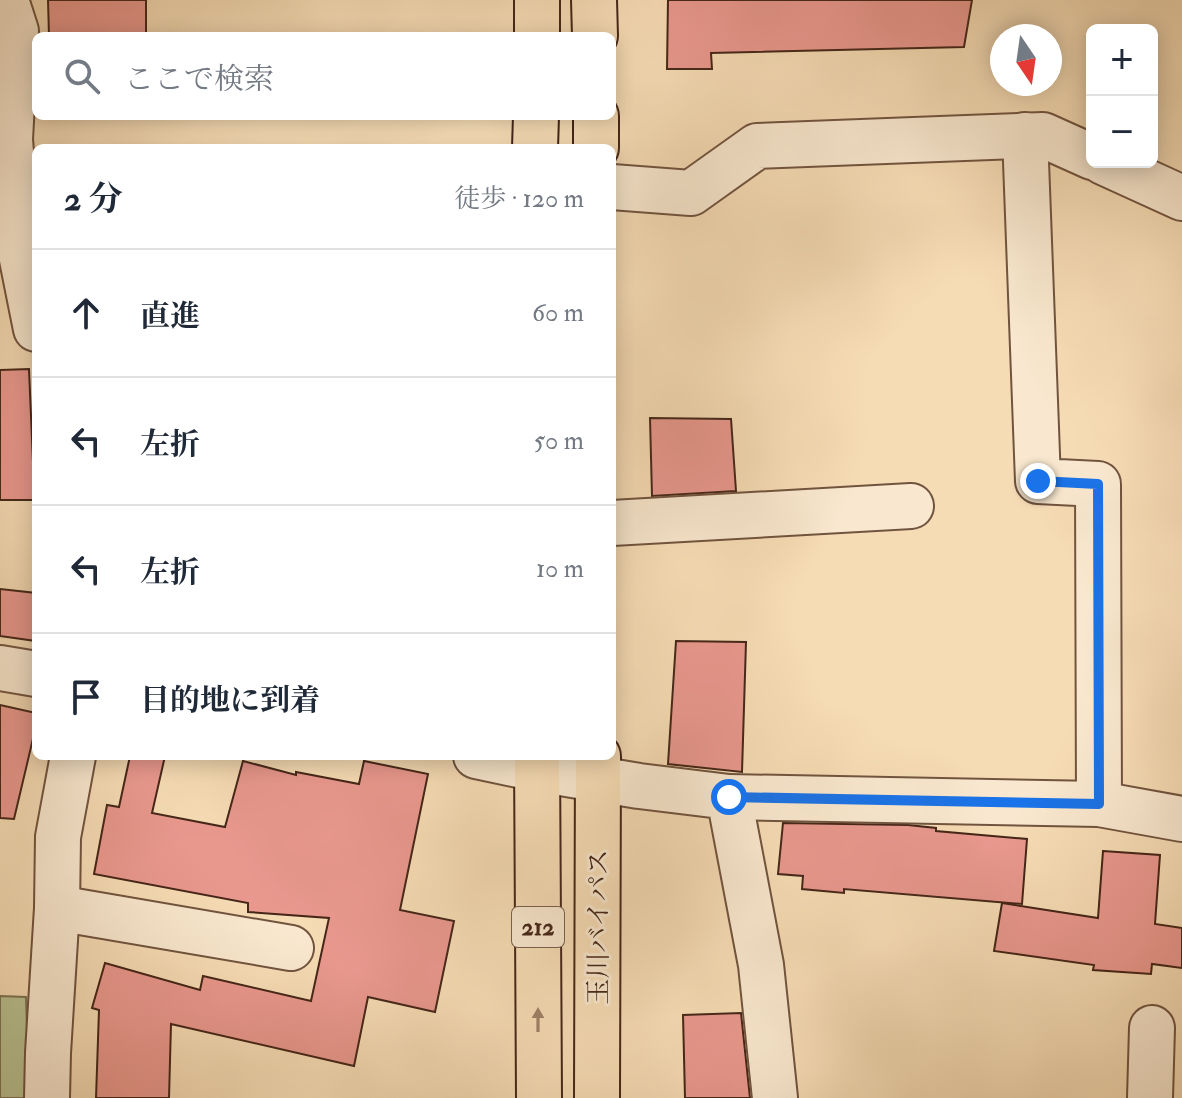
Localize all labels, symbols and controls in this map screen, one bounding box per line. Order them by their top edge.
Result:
north arrow [990,24,1062,96]
map controls [1086,24,1158,168]
button: + [1086,24,1158,96]
search box [32,32,616,120]
icon: search [60,54,104,98]
text: ここで検索 [124,61,274,98]
button: − [1086,96,1158,168]
text: 2 分 [64,178,122,221]
text: 徒歩 · 120 m [455,183,584,215]
icon: ahead [64,291,108,335]
text: 60 m [532,297,584,329]
text: 直進 [140,298,200,335]
icon: left [64,419,108,463]
text: 50 m [534,425,584,457]
text: 左折 [140,426,200,463]
route end [1020,463,1056,499]
icon: left [64,547,108,591]
text: 10 m [536,553,584,585]
text: 左折 [140,554,200,591]
icon: arrive [64,675,108,719]
text: 目的地に到着 [140,682,320,719]
route start [711,779,747,815]
street label: 玉川バイパス [583,849,615,1005]
road number: 212 [512,907,564,947]
one-way arrow [532,1007,544,1032]

